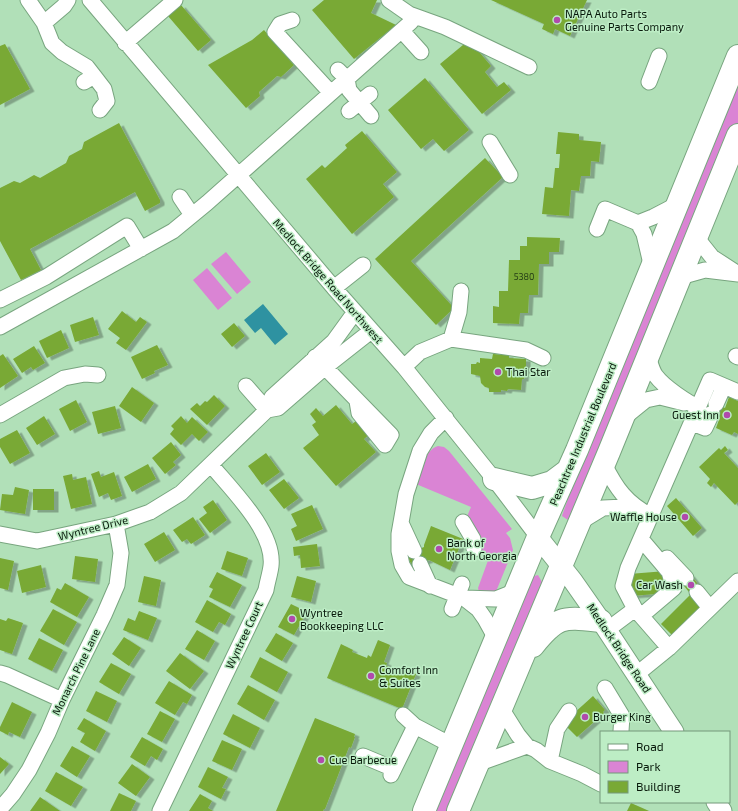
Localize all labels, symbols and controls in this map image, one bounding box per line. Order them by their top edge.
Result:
place label: NAPA Auto Parts Genuine Parts Company [565,7,684,33]
marker: NAPA Auto Parts Genuine Parts Company [552,15,562,25]
street label: Medlock Bridge Road Northwest [271,216,386,346]
house number: 5380 [514,271,534,282]
street label: Peachtree Industrial Boulevard [546,360,619,507]
place label: Thai Star [506,365,551,378]
marker: Thai Star [493,367,503,377]
place label: Guest Inn [672,408,719,421]
marker: Guest Inn [722,410,732,420]
place label: Waffle House [610,510,677,523]
marker: Waffle House [680,512,690,522]
street label: Wyntree Drive [57,513,129,542]
place label: Bank of North Georgia [447,536,517,562]
marker: Bank of North Georgia [434,544,444,554]
place label: Car Wash [636,578,683,591]
marker: Car Wash [686,580,696,590]
street label: Wyntree Court [222,599,265,671]
street label: Medlock Bridge Road [585,601,654,695]
place label: Wyntree Bookkeeping LLC [300,606,384,632]
marker: Wyntree Bookkeeping LLC [287,614,297,624]
street label: Monarch Pine Lane [49,626,102,717]
place label: Comfort Inn & Suites [379,663,438,689]
marker: Comfort Inn & Suites [366,671,376,681]
place label: Burger King [593,710,651,723]
marker: Burger King [580,712,590,722]
legend [600,731,730,803]
text: Road [636,739,664,753]
place label: Cue Barbecue [329,753,397,766]
marker: Cue Barbecue [316,755,326,765]
text: Park [636,759,661,773]
text: Building [636,779,681,793]

